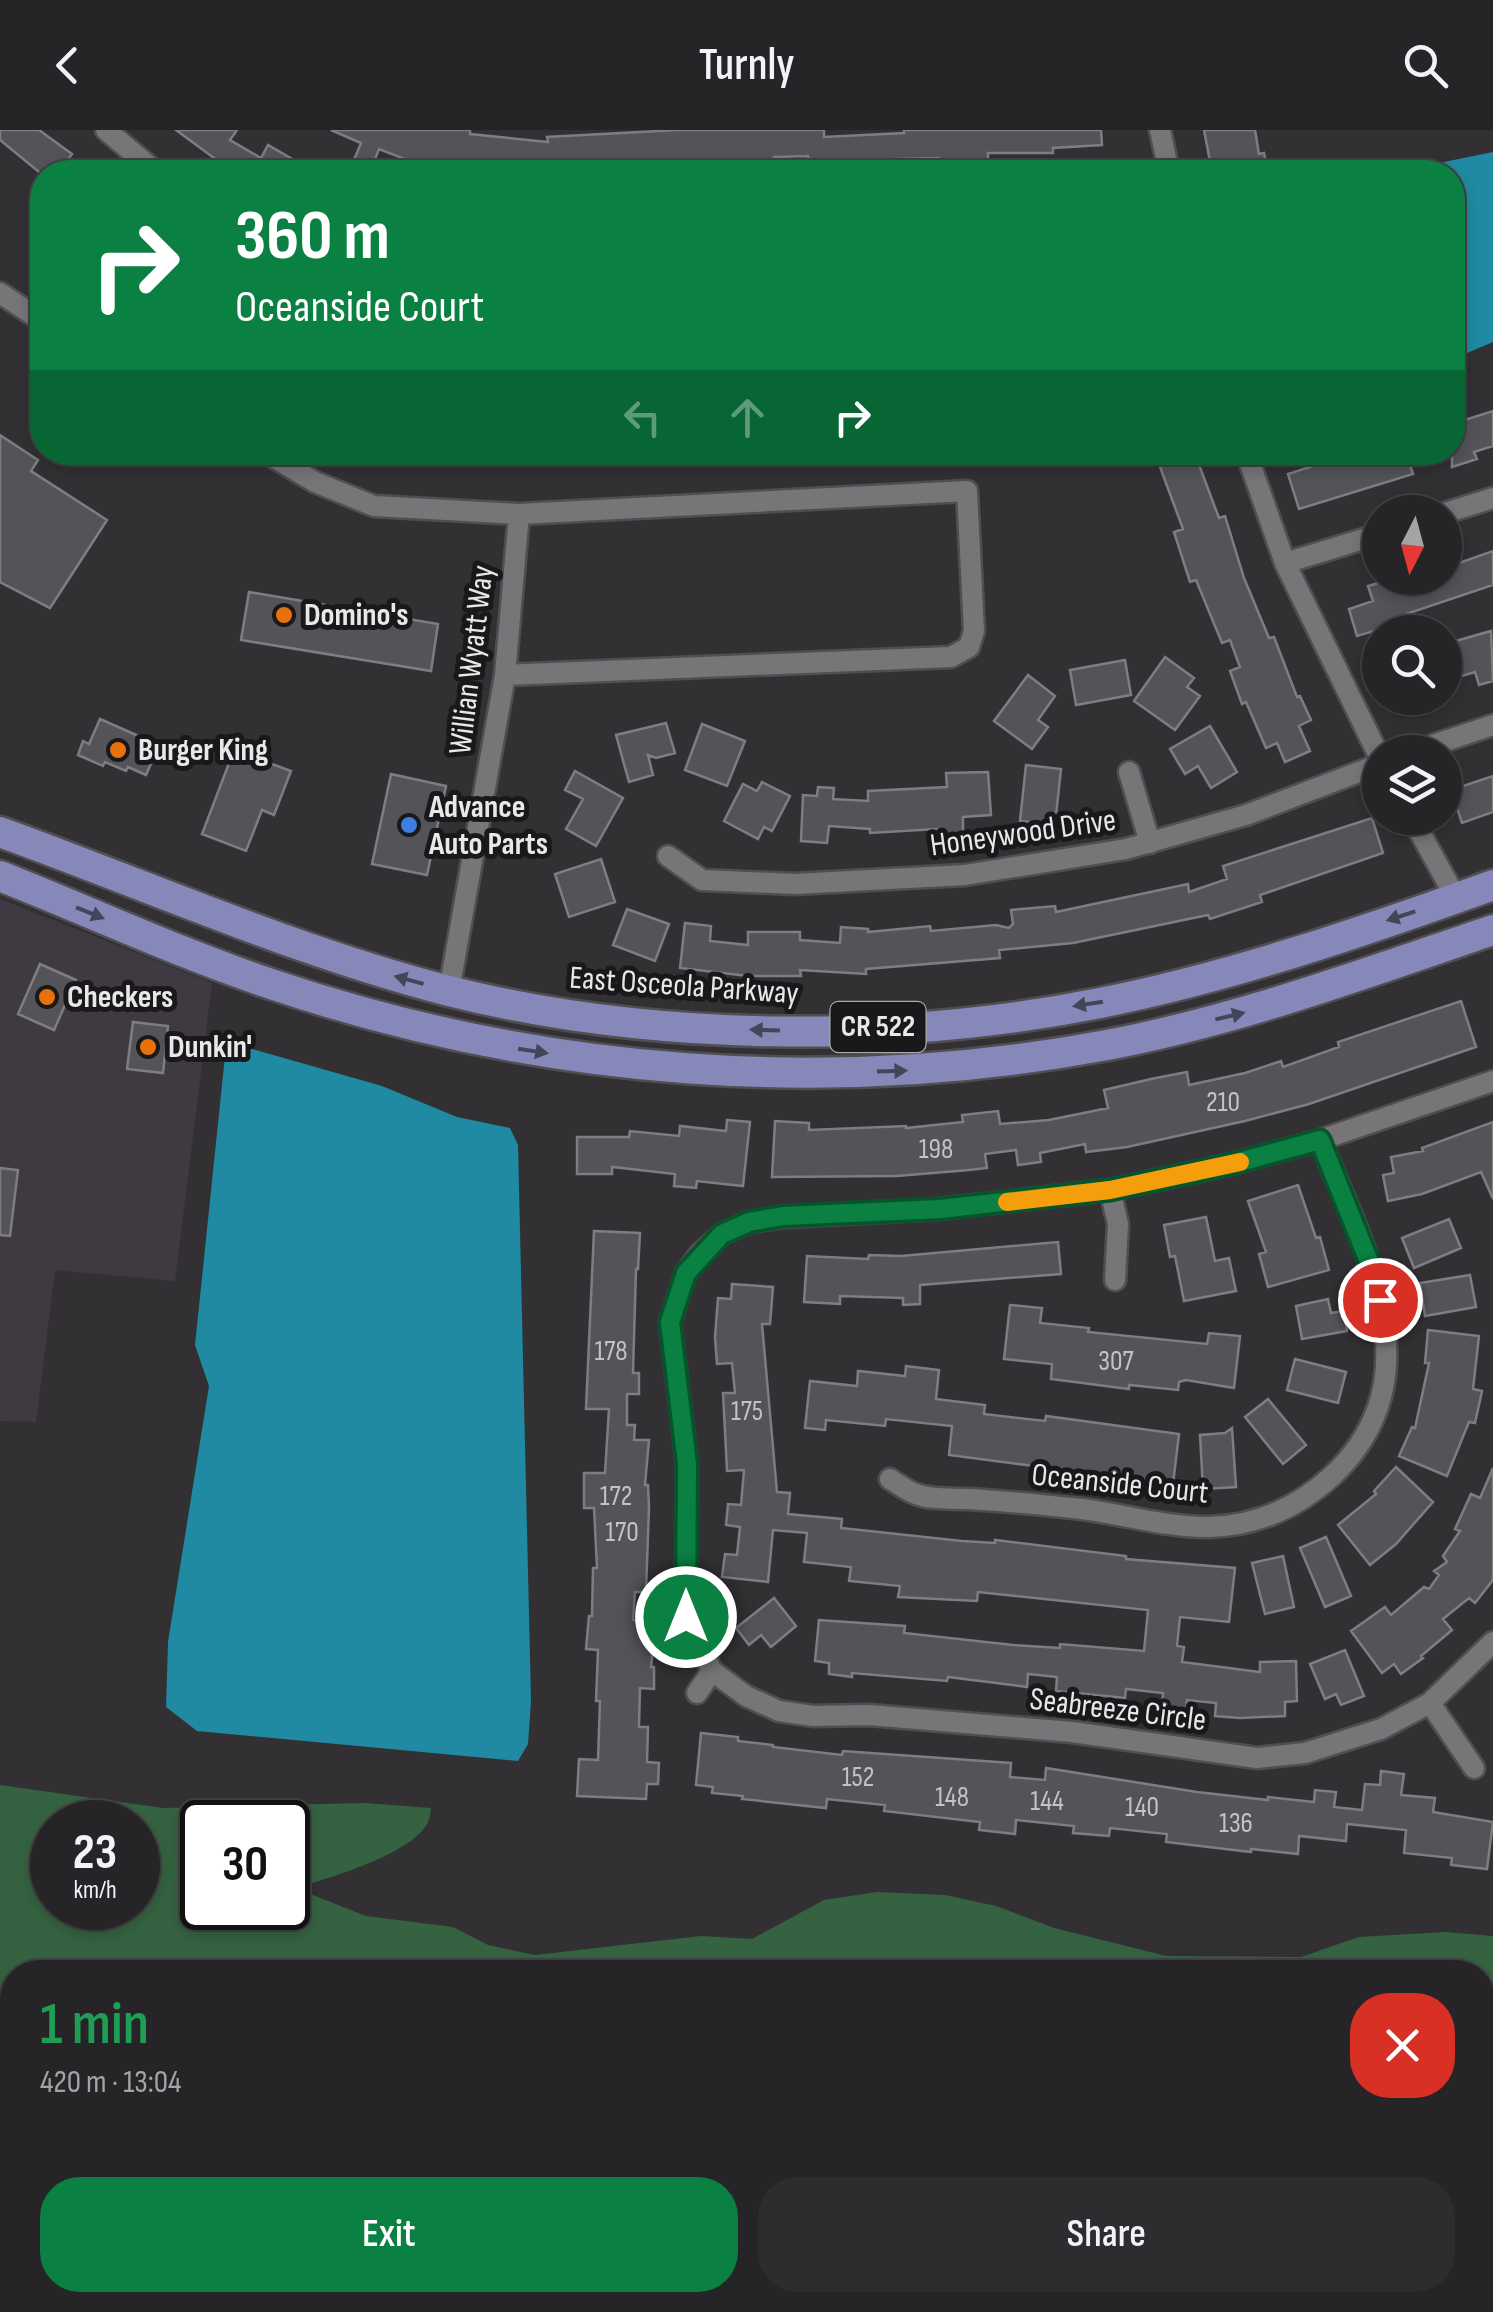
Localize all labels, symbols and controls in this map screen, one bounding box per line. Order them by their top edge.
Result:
icon: back [40,38,95,93]
text: Turnly [699,38,794,93]
icon: search [1398,38,1453,93]
text: 360 m [235,195,390,279]
icon: right [70,200,200,330]
text: Oceanside Court [235,280,484,335]
icon: left [615,390,670,445]
icon: ahead [720,390,775,445]
icon: right [825,390,880,445]
north arrow [1362,495,1462,595]
map controls [1362,495,1462,835]
street label: Willian Wyatt Way [441,563,503,757]
place label: Domino's [304,596,408,635]
marker: Domino's [273,604,295,626]
button: search [1362,615,1462,715]
place label: Burger King [138,731,268,770]
button: layers [1362,735,1462,835]
marker: Burger King [107,739,129,761]
place label: Advance Auto Parts [428,788,548,864]
street label: Honeywood Drive [928,801,1118,865]
marker: Advance Auto Parts [398,814,420,836]
one-way arrow [76,905,106,921]
one-way arrow [1385,910,1415,925]
street label: East Osceola Parkway [568,959,800,1013]
one-way arrow [393,971,424,987]
place label: Checkers [67,978,173,1017]
marker: Checkers [36,986,58,1008]
one-way arrow [1072,997,1103,1012]
road number: CR 522 [830,1002,926,1052]
one-way arrow [1215,1008,1246,1023]
one-way arrow [748,1022,780,1038]
place label: Dunkin' [168,1028,252,1067]
marker: Dunkin' [137,1036,159,1058]
one-way arrow [518,1044,549,1060]
one-way arrow [876,1063,908,1079]
house number: 210 [1206,1086,1240,1119]
house number: 198 [919,1133,953,1166]
pin [1338,1258,1423,1343]
icon: arrive [1353,1273,1408,1328]
house number: 178 [594,1335,628,1368]
house number: 307 [1098,1345,1134,1378]
house number: 175 [731,1395,763,1428]
street label: Oceanside Court [1030,1455,1210,1513]
house number: 172 [600,1480,632,1513]
house number: 170 [605,1516,639,1549]
position arrow [634,1565,738,1669]
street label: Seabreeze Circle [1028,1680,1208,1740]
house number: 152 [842,1761,874,1794]
house number: 148 [935,1781,969,1814]
house number: 144 [1030,1785,1064,1818]
house number: 140 [1125,1791,1159,1824]
speed limit sign: 30 [180,1800,310,1930]
house number: 136 [1219,1807,1253,1840]
text: 23 [73,1823,117,1883]
text: km/h [73,1875,117,1906]
text: 1 min [40,1989,149,2061]
button: close [1350,1993,1455,2098]
text: 420 m · 13:04 [40,2063,181,2102]
button: Exit [40,2177,738,2292]
button: Share [758,2177,1455,2292]

